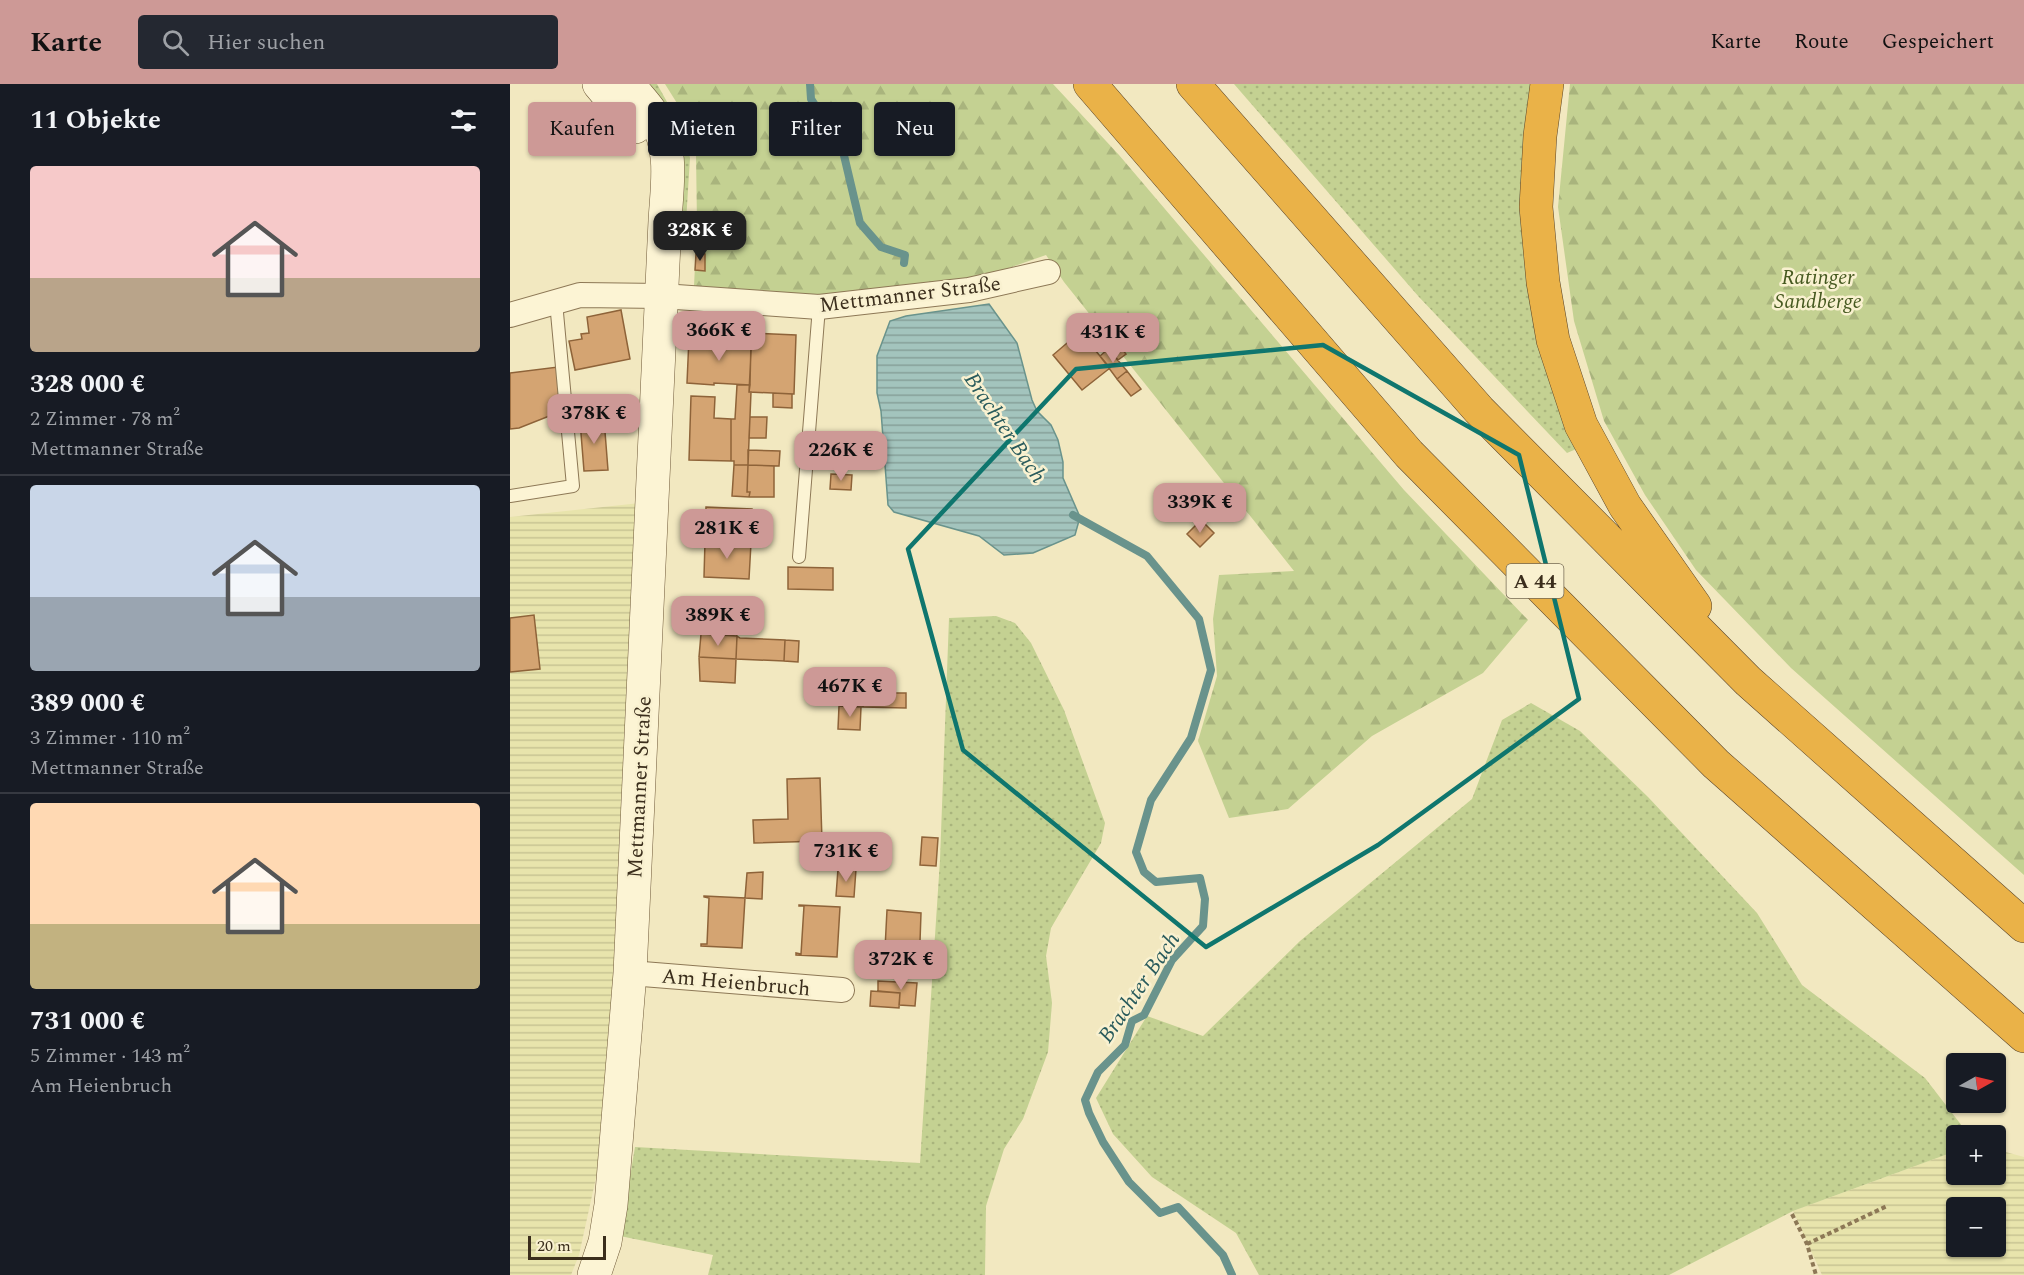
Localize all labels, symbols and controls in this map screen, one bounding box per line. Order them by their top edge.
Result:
search box [138,15,558,69]
text: Karte [30,21,102,64]
icon: search [159,26,192,59]
text: Hier suchen [207,26,325,59]
text: Karte [1710,26,1761,58]
text: Route [1794,26,1849,58]
text: Gespeichert [1882,26,1994,58]
text: 11 Objekte [30,100,161,140]
chip: Kaufen [528,102,636,156]
chip: Mieten [648,102,757,156]
chip: Filter [769,102,862,156]
chip: Neu [874,102,955,156]
icon: filters [447,104,480,137]
icon: home [201,205,309,313]
pin: 328K € [651,211,749,262]
text: 328K € [667,215,733,245]
park label: Ratinger Sandberge [1774,262,1862,318]
street label: Mettmanner Straße [818,268,1003,322]
pin: 366K € [670,311,768,362]
pin: 431K € [1064,313,1162,364]
text: 366K € [686,315,752,345]
text: 431K € [1080,317,1146,347]
text: 328 000 € [30,364,145,404]
water label: Brachter Bach [955,366,1054,490]
pin: 378K € [545,394,643,445]
text: 378K € [561,398,627,428]
text: 2 Zimmer · 78 m² [30,404,180,434]
pin: 226K € [792,431,890,482]
text: Mettmanner Straße [30,434,204,464]
text: 226K € [808,435,874,465]
pin: 339K € [1151,483,1249,534]
text: 339K € [1167,487,1233,517]
pin: 281K € [678,509,776,560]
text: 281K € [694,513,760,543]
icon: home [201,524,309,632]
road number: A 44 [1506,564,1564,598]
pin: 389K € [669,596,767,647]
text: 389K € [685,600,751,630]
pin: 467K € [801,667,899,718]
text: 467K € [817,671,883,701]
text: 389 000 € [30,683,145,723]
street label: Mettmanner Straße [619,695,661,879]
text: 3 Zimmer · 110 m² [30,723,190,753]
text: Mettmanner Straße [30,753,204,783]
pin: 731K € [797,832,895,883]
text: 731K € [813,836,879,866]
icon: home [201,842,309,950]
water label: Brachter Bach [1090,926,1189,1050]
pin: 372K € [852,940,950,991]
text: 372K € [868,944,934,974]
street label: Am Heienbruch [660,961,812,1005]
text: 731 000 € [30,1001,145,1041]
text: 5 Zimmer · 143 m² [30,1041,190,1071]
north arrow [1946,1053,2006,1113]
map controls [1946,1053,2006,1257]
text: Am Heienbruch [30,1071,172,1101]
button: + [1946,1125,2006,1185]
button: − [1946,1197,2006,1257]
scale bar [528,1233,606,1260]
text: 20 m [537,1234,571,1258]

